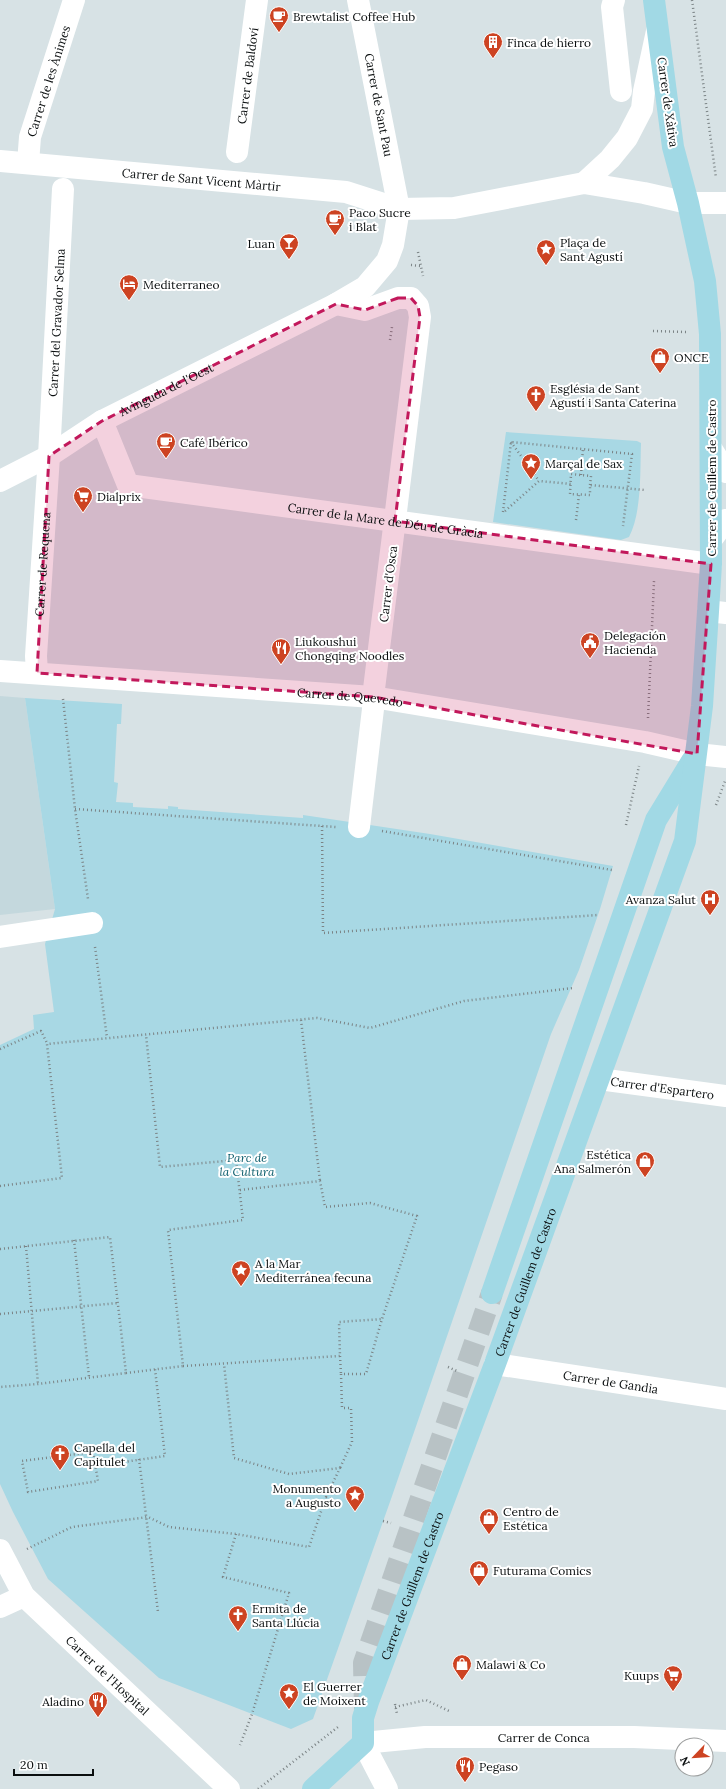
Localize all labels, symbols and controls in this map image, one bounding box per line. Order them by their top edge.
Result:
cafe icon: Brewtalist Coffee Hub [268,5,290,33]
place label: Brewtalist Coffee Hub [293,9,415,24]
street label: Carrer de les Ànimes [23,23,73,138]
street label: Carrer de Baldoví [233,27,261,125]
building icon: Finca de hierro [482,31,504,59]
place label: Finca de hierro [507,35,591,50]
street label: Carrer de Sant Pau [362,52,396,158]
street label: Carrer de Xàtiva [654,56,682,148]
street label: Carrer de Sant Vicent Màrtir [121,164,282,194]
place label: Paco Sucre i Blat [349,205,411,234]
cafe icon: Paco Sucre i Blat [324,208,346,236]
bar icon: Luan [278,232,300,260]
place label: Plaça de Sant Agustí [560,235,623,264]
place label: Luan [247,236,275,251]
place icon: Plaça de Sant Agustí [535,238,557,266]
street label: Carrer del Gravador Selma [45,248,67,397]
hotel icon: Mediterraneo [118,273,140,301]
place label: Mediterraneo [143,277,220,292]
shop icon: ONCE [649,346,671,374]
place label: ONCE [674,350,708,365]
street label: Avinguda de l'Oest [116,359,216,419]
place label: Església de Sant Agustí i Santa Caterina [549,381,676,410]
church icon: Església de Sant Agustí i Santa Caterina [525,384,547,412]
street label: Carrer de Guillem de Castro [704,400,719,556]
cafe icon: Café Ibérico [155,431,177,459]
place label: Café Ibérico [180,435,248,450]
place icon: Marçal de Sax [520,452,542,480]
place label: Marçal de Sax [545,456,623,471]
supermarket icon: Dialprix [72,485,94,513]
place label: Dialprix [97,489,142,504]
street label: Carrer de la Mare de Déu de Gràcia [287,499,484,541]
street label: Carrer de Requena [31,512,53,617]
street label: Carrer d'Osca [376,545,400,623]
place label: Delegación Hacienda [604,628,666,657]
public building icon: Delegación Hacienda [579,631,601,659]
place label: Liukoushui Chongqing Noodles [295,634,405,663]
restaurant icon: Liukoushui Chongqing Noodles [270,637,292,665]
street label: Carrer de Quevedo [296,684,404,709]
hospital icon: Avanza Salut [699,888,721,916]
place label: Avanza Salut [625,892,696,907]
street label: Carrer d'Espartero [610,1073,715,1102]
place label: Estética Ana Salmerón [553,1147,631,1176]
park label: Parc de la Cultura [219,1150,275,1179]
shop icon: Estética Ana Salmerón [634,1150,656,1178]
street label: Carrer de Guillem de Castro [491,1206,559,1358]
place label: A la Mar Mediterránea fecuna [254,1256,371,1285]
place icon: A la Mar Mediterránea fecuna [230,1259,252,1287]
street label: Carrer de Gandia [562,1367,659,1396]
place label: Capella del Capitulet [74,1440,135,1469]
church icon: Capella del Capitulet [49,1443,71,1471]
place label: Monumento a Augusto [273,1481,341,1510]
place icon: Monumento a Augusto [344,1484,366,1512]
place label: Centro de Estética [503,1504,559,1533]
shop icon: Centro de Estética [478,1507,500,1535]
street label: Carrer de Guillem de Castro [377,1509,446,1662]
shop icon: Futurama Comics [468,1559,490,1587]
place label: Futurama Comics [493,1563,592,1578]
place label: Ermita de Santa Llúcia [252,1601,319,1630]
church icon: Ermita de Santa Llúcia [227,1604,249,1632]
street label: Carrer de l'Hospital [63,1632,153,1718]
shop icon: Malawi & Co [451,1653,473,1681]
place label: Malawi & Co [476,1657,546,1672]
supermarket icon: Kuups [662,1664,684,1692]
place label: Kuups [624,1668,659,1683]
place label: El Guerrer de Moixent [303,1679,366,1708]
place icon: El Guerrer de Moixent [278,1682,300,1710]
restaurant icon: Aladino [87,1690,109,1718]
place label: Aladino [41,1694,84,1709]
street label: Carrer de Conca [498,1730,590,1745]
north arrow [674,1737,714,1777]
scale bar [14,1751,93,1777]
text: N [677,1754,693,1768]
restaurant icon: Pegaso [454,1755,476,1783]
text: 20 m [20,1757,48,1772]
place label: Pegaso [479,1759,518,1774]

